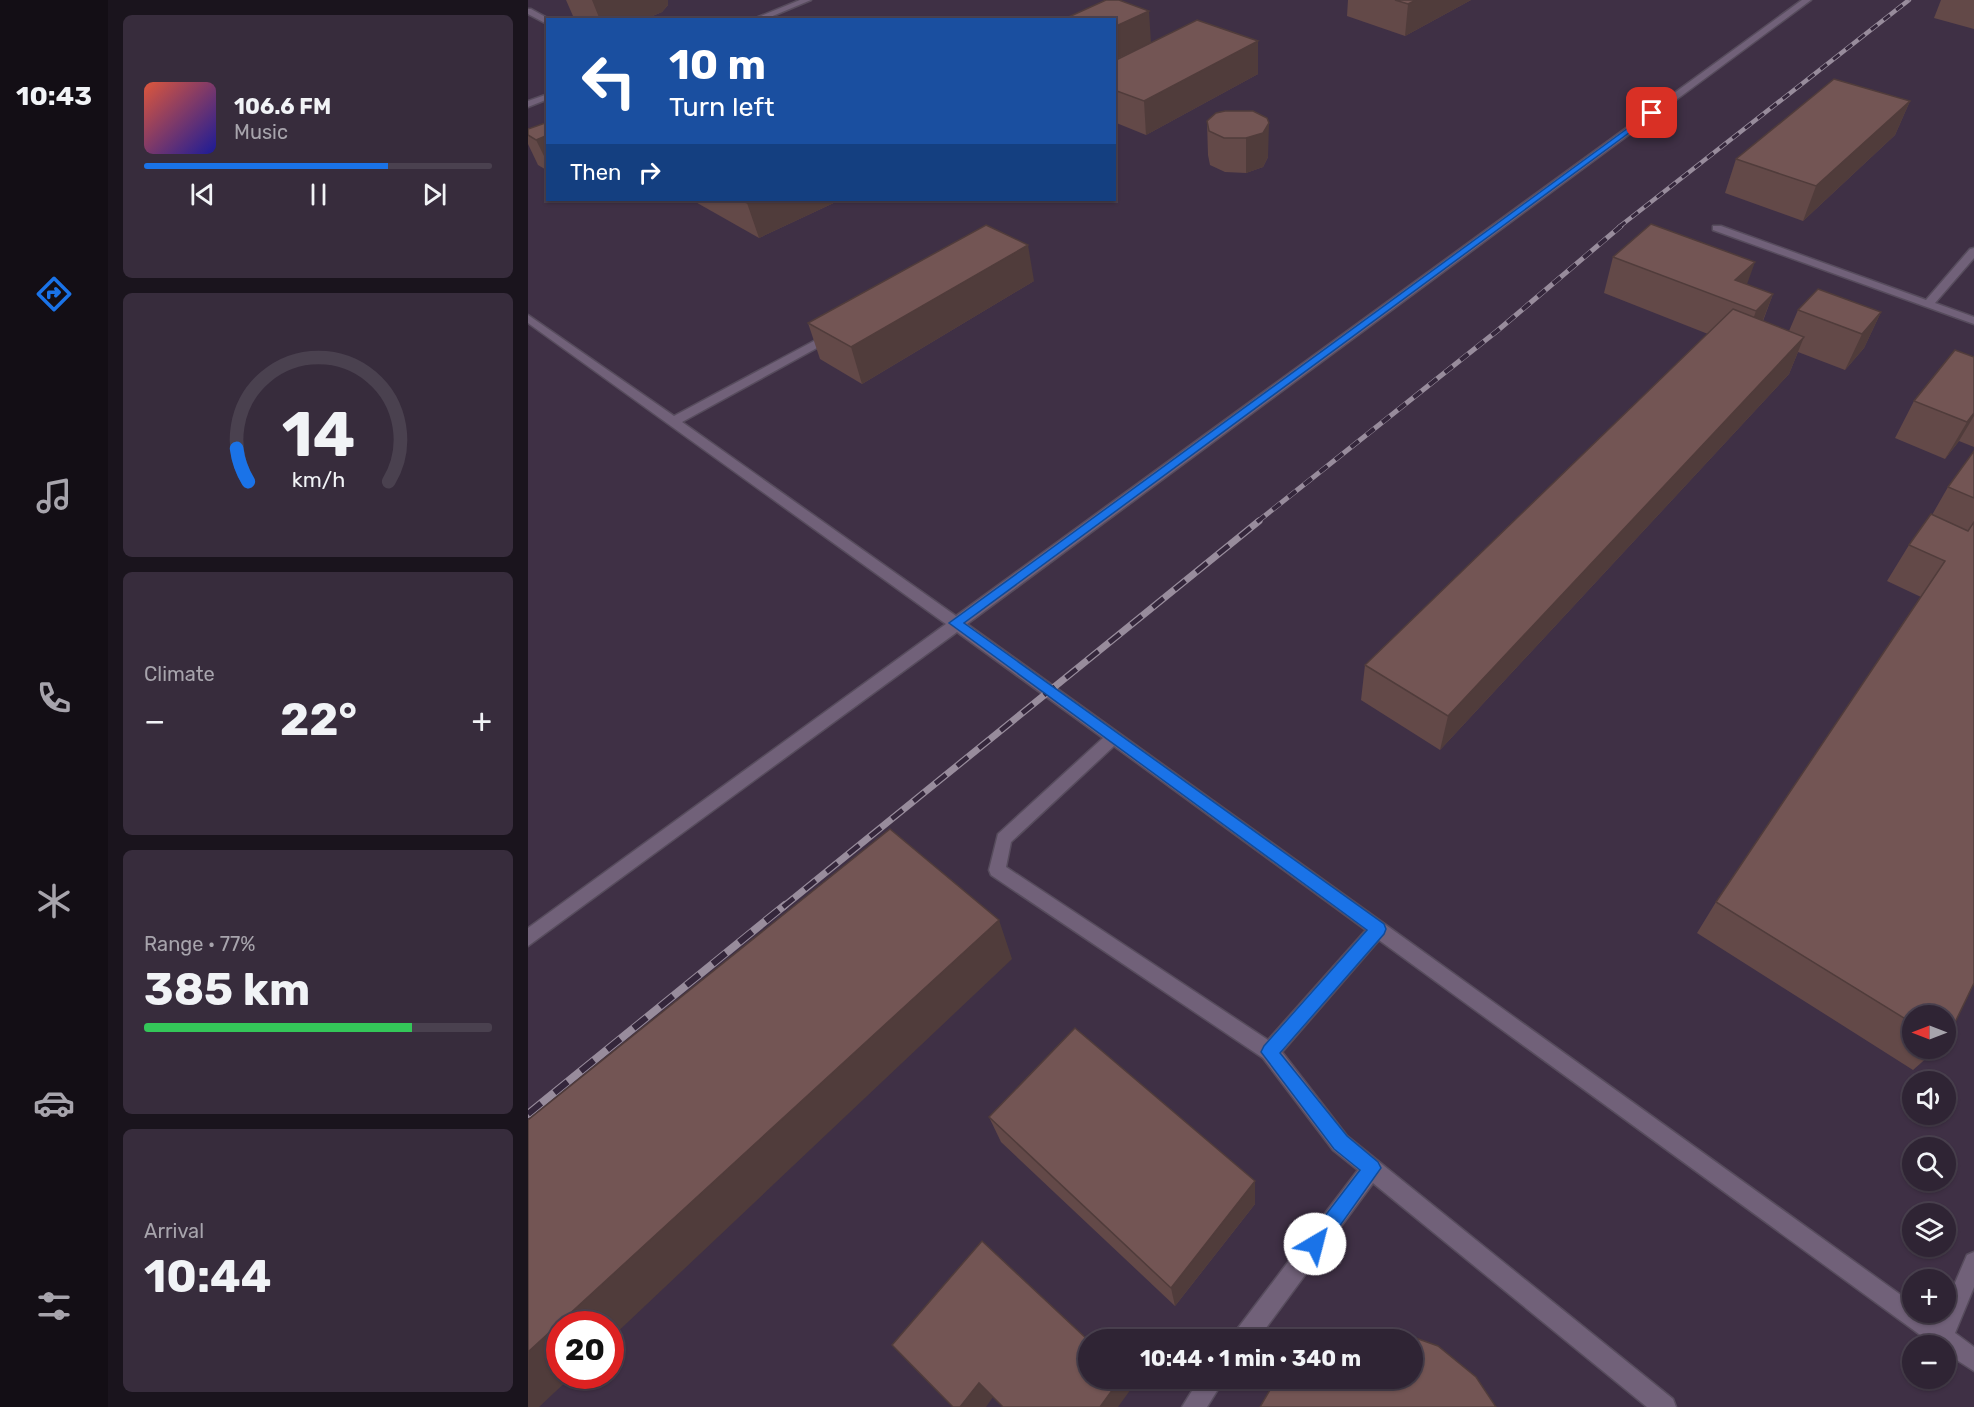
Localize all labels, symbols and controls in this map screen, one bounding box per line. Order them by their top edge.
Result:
text: 10 m [669,40,766,90]
icon: left [570,42,648,120]
text: 10:43 [16,80,92,112]
pin [1626,87,1677,138]
text: Turn left [669,91,774,123]
text: 106.6 FM [234,93,331,120]
icon: arrive [1635,96,1668,129]
text: Music [234,120,288,144]
icon: right [633,156,666,189]
text: Then [570,159,621,186]
icon: previous [186,178,219,211]
icon: pause [302,178,335,211]
icon: next [418,178,451,211]
icon: directions [33,273,75,315]
text: 14 [281,398,355,472]
text: km/h [291,468,345,493]
icon: music [33,475,75,517]
text: Climate [144,662,215,686]
icon: phone [33,677,75,719]
text: 22° [280,693,357,746]
text: − [144,701,165,740]
text: + [471,701,492,740]
icon: climate [33,880,75,922]
text: Range · 77% [144,932,256,956]
text: 385 km [144,963,310,1016]
north arrow [1902,1005,1956,1059]
map controls [1902,1005,1956,1389]
button: sound [1902,1071,1956,1125]
icon: car [33,1082,75,1124]
button: search [1902,1137,1956,1191]
button: layers [1902,1203,1956,1257]
position arrow [1283,1212,1347,1276]
text: Arrival [144,1219,204,1243]
text: 10:44 [144,1250,272,1303]
button: + [1902,1269,1956,1323]
icon: filters [33,1285,75,1327]
speed limit sign: 20 [546,1311,624,1389]
button: − [1902,1335,1956,1389]
text: 10:44 · 1 min · 340 m [1140,1345,1361,1372]

